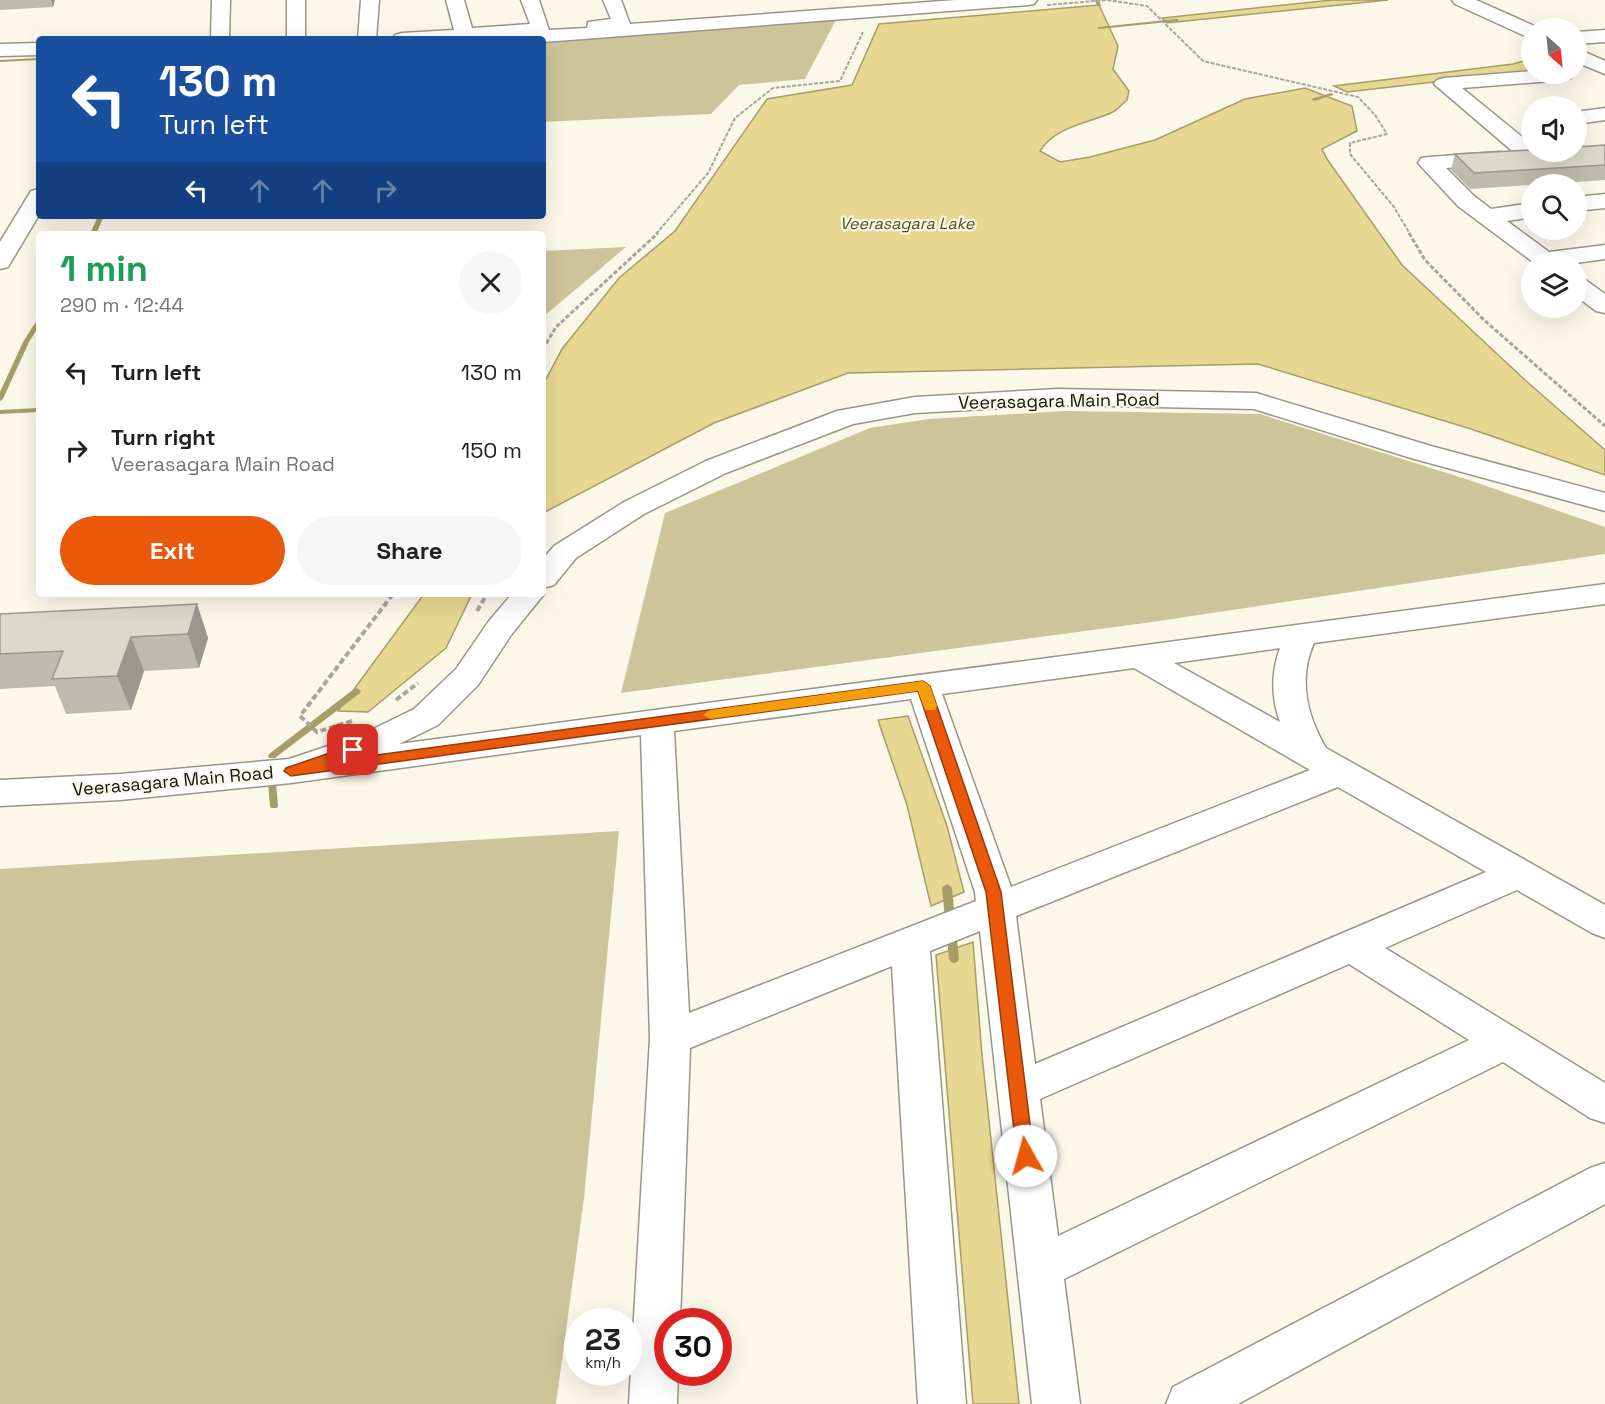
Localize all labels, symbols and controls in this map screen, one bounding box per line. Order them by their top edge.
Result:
north arrow [1521,18,1587,84]
map controls [1521,18,1587,318]
text: 130 m [159,55,277,108]
icon: left [60,60,138,138]
button: sound [1521,96,1587,162]
text: Turn left [159,107,269,142]
icon: left [180,174,213,207]
icon: ahead [243,174,276,207]
icon: ahead [306,174,339,207]
icon: right [369,174,402,207]
button: search [1521,174,1587,240]
water label: Veerasagara Lake [840,213,975,234]
text: 1 min [60,246,148,292]
button: close [459,251,522,314]
button: layers [1521,252,1587,318]
text: 290 m · 12:44 [60,292,184,318]
icon: left [60,356,93,389]
text: Turn left [111,358,201,386]
text: 130 m [461,358,522,386]
street label: Veerasagara Main Road [958,387,1160,414]
text: Turn right [111,423,216,451]
icon: right [60,434,93,467]
text: 150 m [461,436,522,464]
text: Veerasagara Main Road [111,451,335,477]
button: Exit [60,516,285,585]
button: Share [297,516,522,585]
pin [327,724,378,775]
icon: arrive [336,733,369,766]
street label: Veerasagara Main Road [72,760,274,801]
position arrow [994,1124,1058,1188]
speed limit sign: 30 [654,1308,732,1386]
text: 23 [585,1320,621,1359]
text: km/h [585,1353,621,1372]

